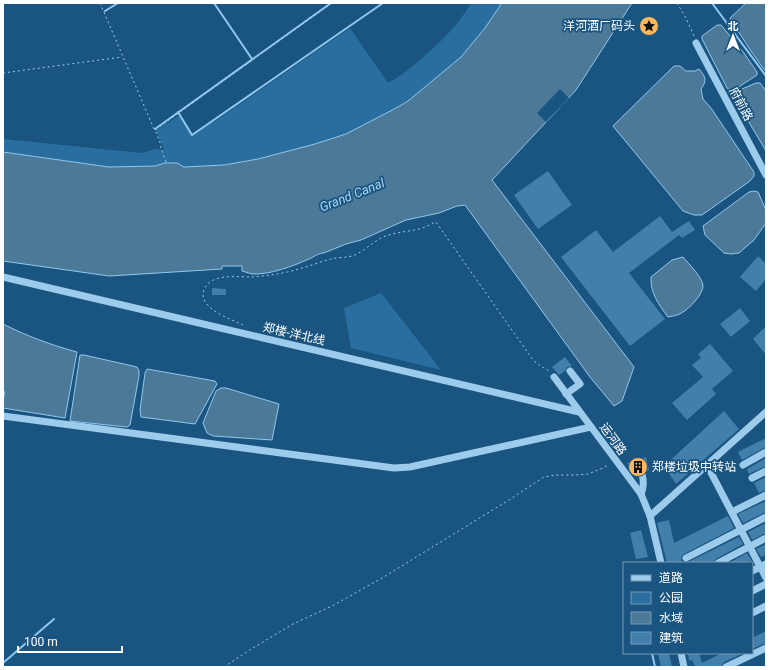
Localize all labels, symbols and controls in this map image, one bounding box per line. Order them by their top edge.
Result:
place icon: 洋河酒厂码头 [638,15,660,37]
north arrow [713,16,753,56]
place label: 洋河酒厂码头 [563,19,635,33]
text: 北 [728,20,739,33]
street label: 府前路 [726,85,756,123]
water label: Grand Canal [317,175,388,215]
street label: 郑楼-洋北线 [262,320,326,348]
street label: 运河路 [597,420,629,458]
building icon: 郑楼垃圾中转站 [627,456,649,478]
place label: 郑楼垃圾中转站 [652,460,736,474]
legend [623,562,753,654]
text: 道路 [659,571,683,585]
text: 公园 [659,591,683,605]
text: 水域 [659,611,683,625]
scale bar [18,628,122,654]
text: 建筑 [659,631,683,645]
text: 100 m [24,635,58,649]

